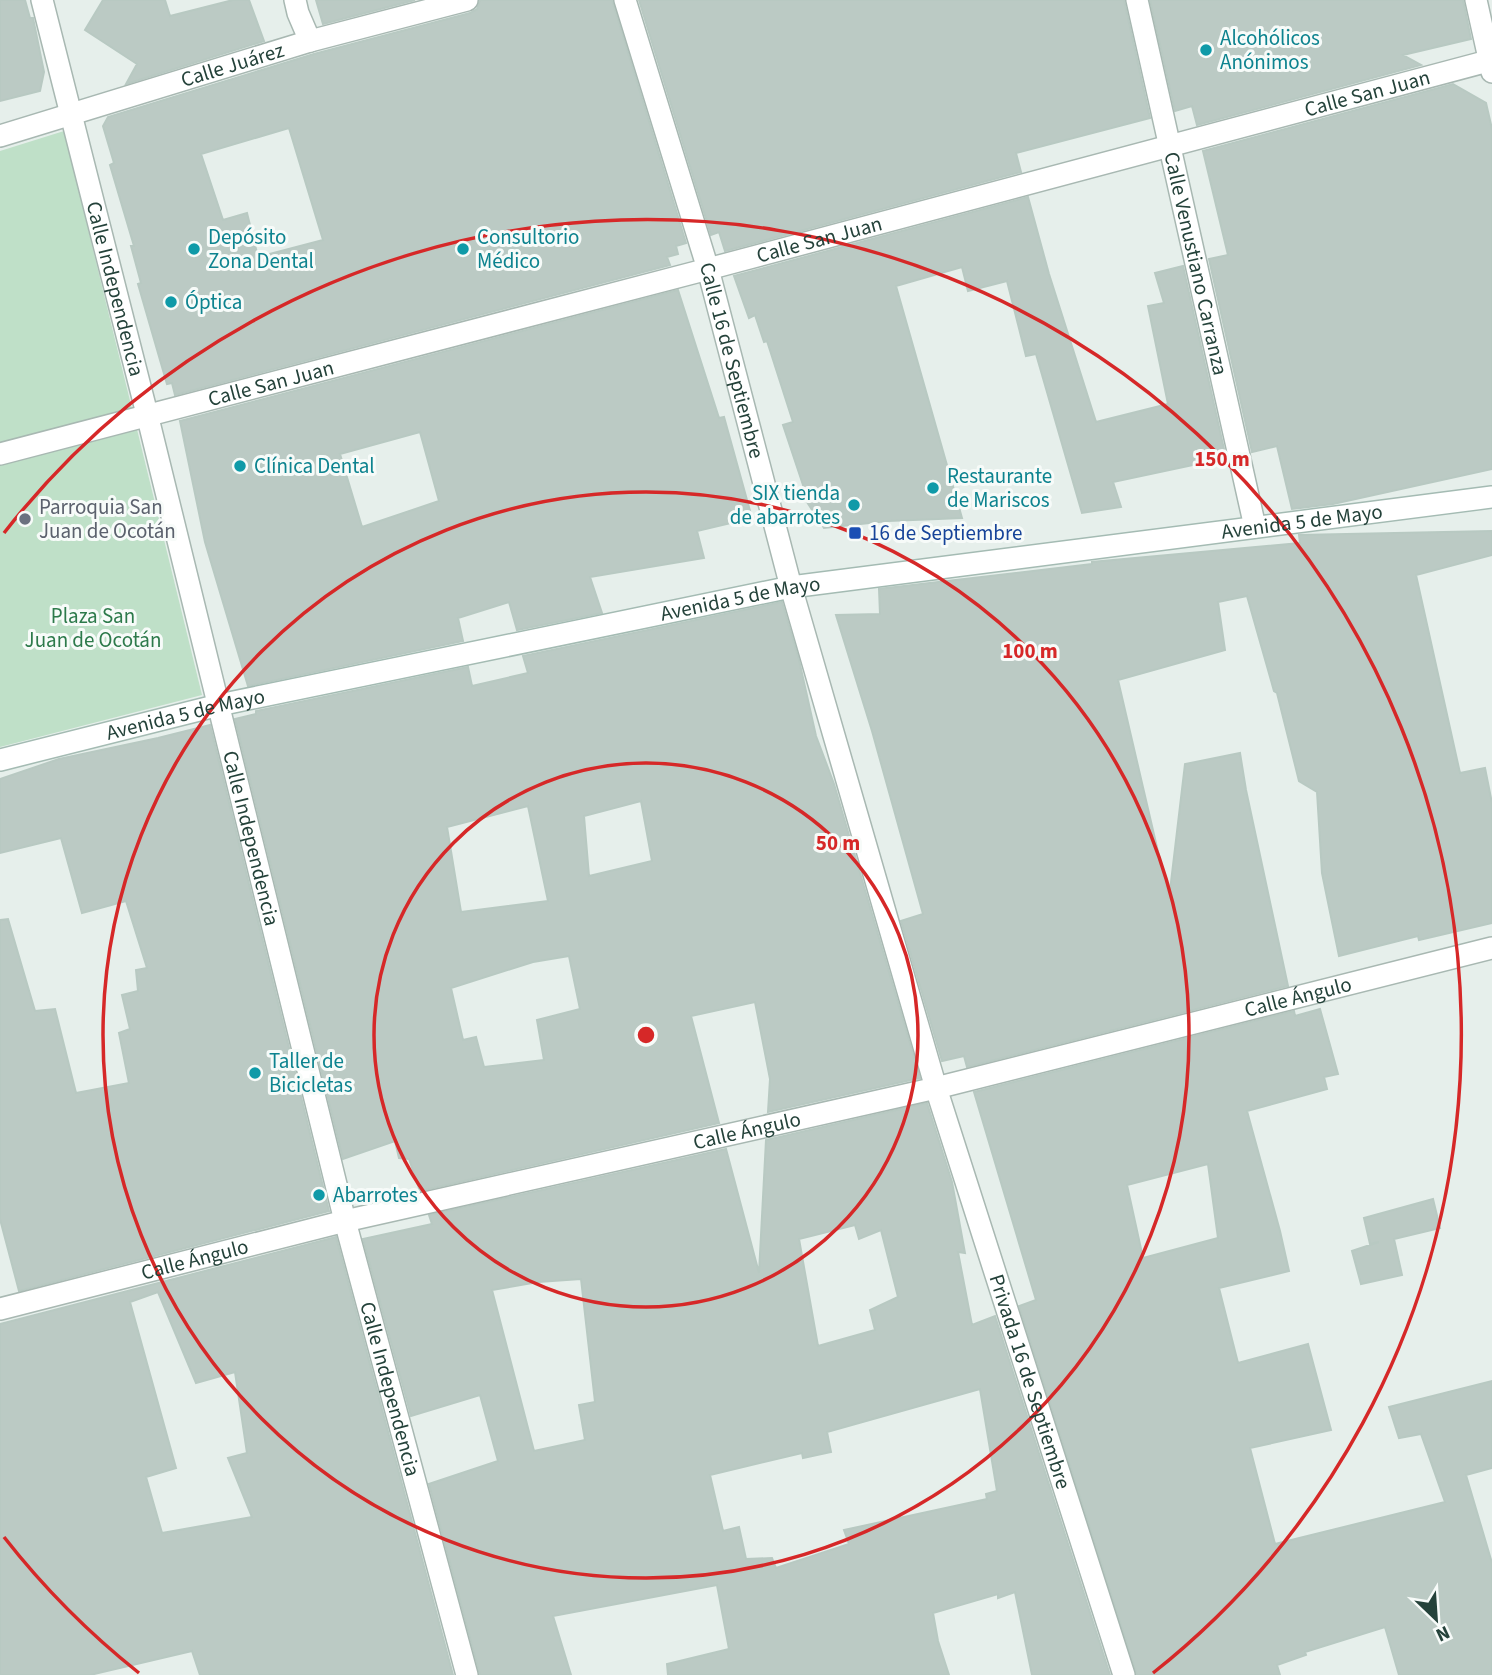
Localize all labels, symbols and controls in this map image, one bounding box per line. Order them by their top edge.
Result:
place label: Alcohólicos Anónimos [1220,23,1320,77]
street label: Calle Juárez [177,35,288,95]
marker: Alcohólicos Anónimos [1198,42,1214,58]
street label: Calle San Juan [1301,62,1433,124]
street label: Calle Venustiano Carranza [1156,149,1236,378]
street label: Calle Independencia [79,198,152,380]
street label: Calle San Juan [753,208,886,270]
place label: Depósito Zona Dental [208,222,314,276]
place label: Consultorio Médico [477,222,579,276]
marker: Depósito Zona Dental [186,241,202,257]
marker: Consultorio Médico [455,241,471,257]
street label: Calle 16 de Septiembre [692,259,772,462]
place label: Óptica [185,287,242,317]
marker: Óptica [163,294,179,310]
street label: Calle San Juan [205,352,337,414]
text: 150 m [1194,444,1250,474]
place label: Clínica Dental [254,451,375,481]
marker: Clínica Dental [232,458,248,474]
place label: Restaurante de Mariscos [947,461,1052,515]
place label: SIX tienda de abarrotes [730,478,840,532]
marker: Restaurante de Mariscos [925,480,941,496]
place label: Parroquia San Juan de Ocotán [39,492,176,546]
street label: Avenida 5 de Mayo [1219,496,1384,547]
marker: SIX tienda de abarrotes [846,497,862,513]
marker: Parroquia San Juan de Ocotán [17,511,33,527]
place label: 16 de Septiembre [869,518,1022,548]
marker: 16 de Septiembre [847,525,863,541]
street label: Avenida 5 de Mayo [658,568,822,629]
park label: Plaza San Juan de Ocotán [25,601,161,655]
text: 100 m [1002,636,1058,666]
street label: Avenida 5 de Mayo [103,681,267,748]
street label: Calle Independencia [215,748,287,929]
text: 50 m [816,828,860,858]
street label: Calle Ángulo [1241,969,1355,1025]
centre of rings [634,1023,658,1047]
place label: Taller de Bicicletas [269,1046,353,1100]
marker: Taller de Bicicletas [247,1065,263,1081]
street label: Calle Ángulo [690,1104,804,1157]
place label: Abarrotes [333,1180,418,1210]
marker: Abarrotes [311,1187,327,1203]
street label: Calle Ángulo [138,1231,252,1287]
street label: Privada 16 de Septiembre [982,1270,1079,1493]
street label: Calle Independencia [352,1298,428,1480]
north arrow [1401,1584,1471,1654]
text: N [1431,1618,1454,1648]

